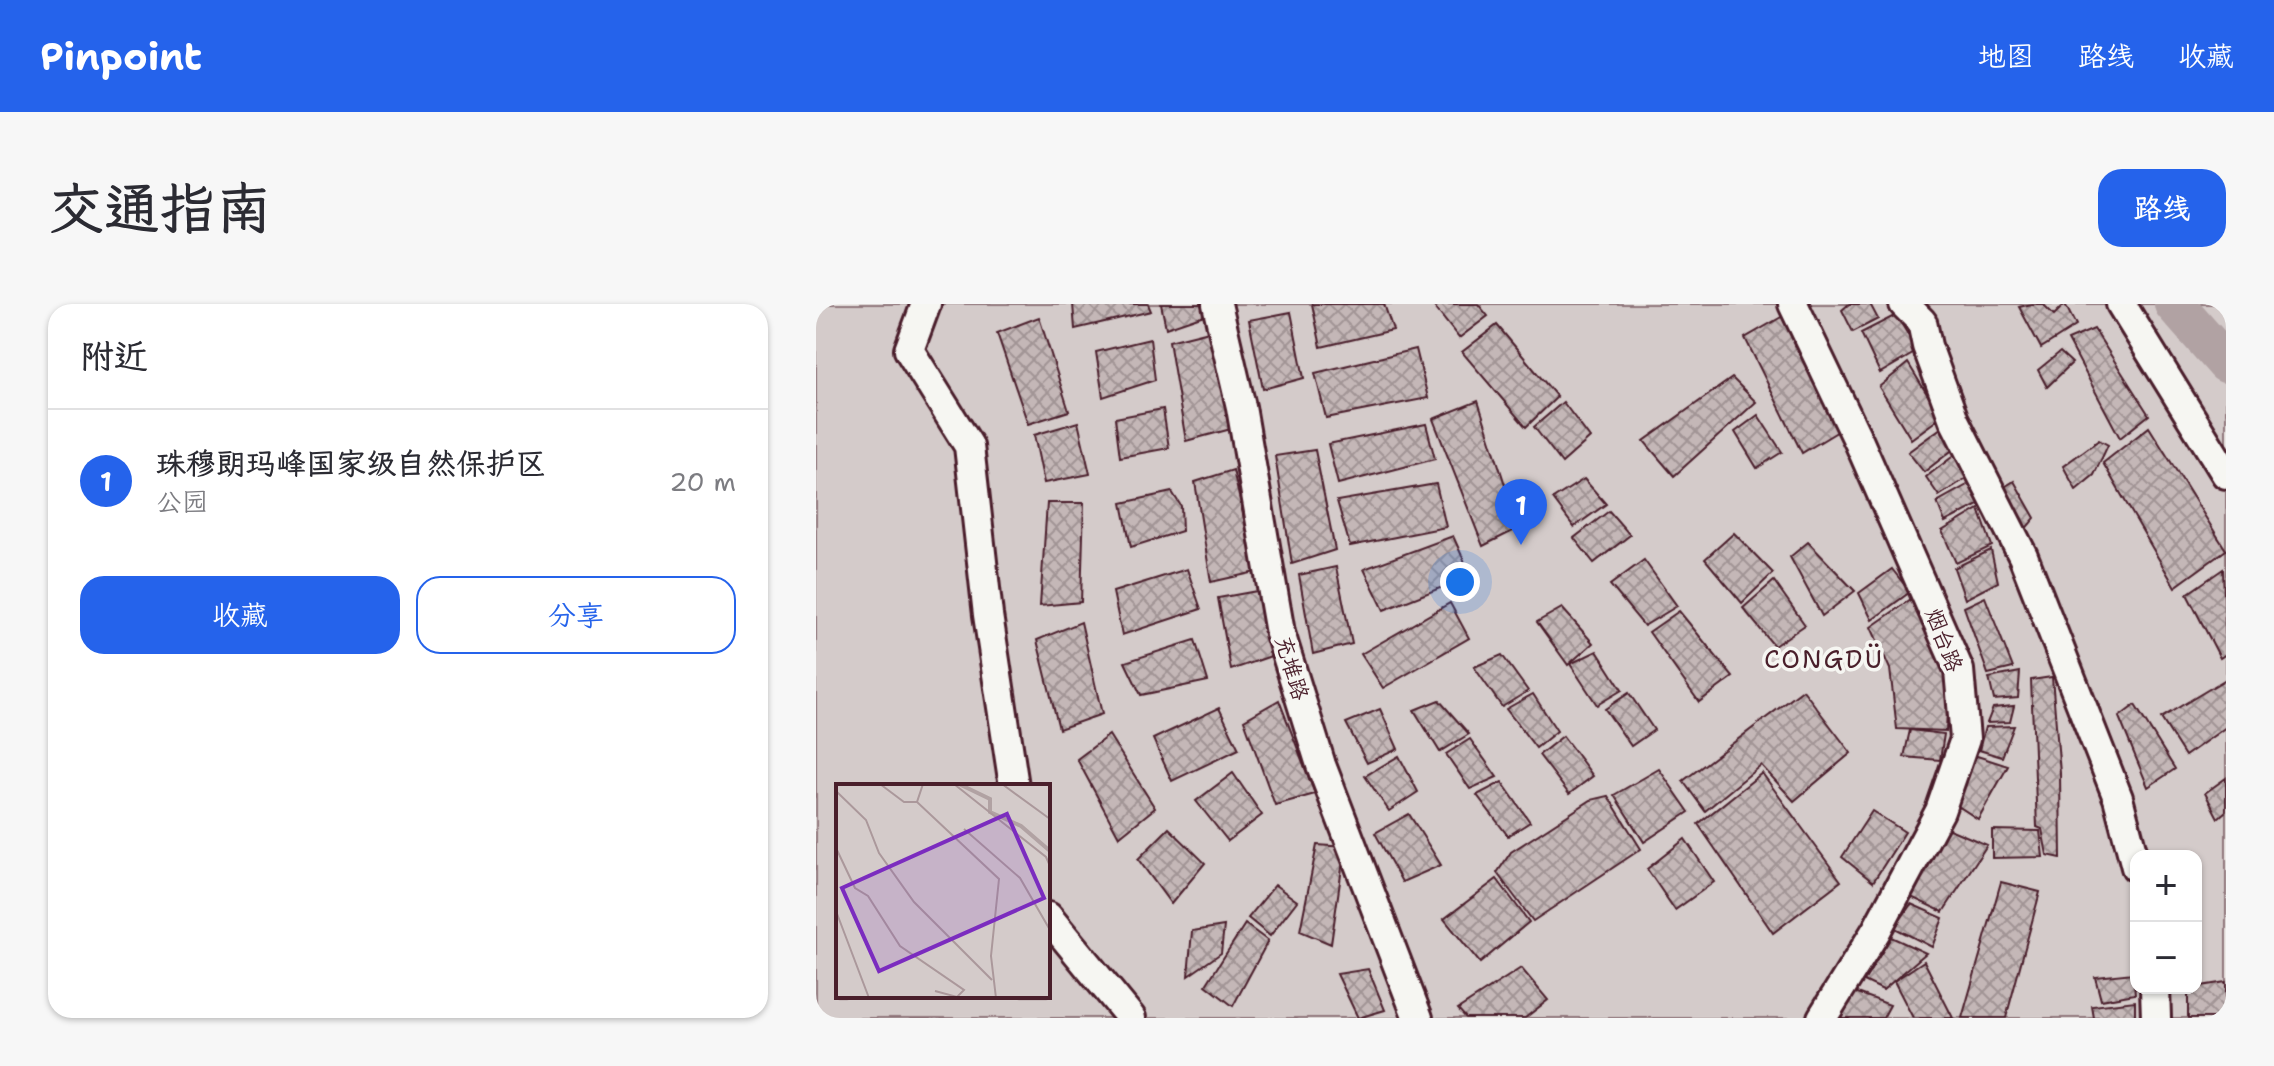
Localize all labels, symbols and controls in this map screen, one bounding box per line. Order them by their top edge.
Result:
text: Pinpoint [40,31,202,82]
text: 地图 [1978,37,2034,75]
text: 路线 [2078,37,2134,75]
text: 收藏 [2178,37,2234,75]
button: 路线 [2098,169,2226,247]
text: 交通指南 [48,171,272,246]
text: 附近 [80,333,148,379]
text: 珠穆朗玛峰国家级自然保护区 [156,443,546,484]
text: 1 [100,464,112,499]
text: 20 m [669,464,736,499]
pin: 1 [1495,479,1547,545]
text: 公园 [156,484,208,519]
your location [1440,562,1480,602]
button: 收藏 [80,576,400,654]
button: 分享 [416,576,736,654]
street label: 烟台路 [1919,604,1969,676]
street label: 充堆路 [1268,632,1316,704]
district label: CONGDÜ [1764,641,1884,676]
inset map [836,784,1050,998]
map controls [2130,850,2202,994]
button: + [2130,850,2202,922]
button: − [2130,922,2202,994]

